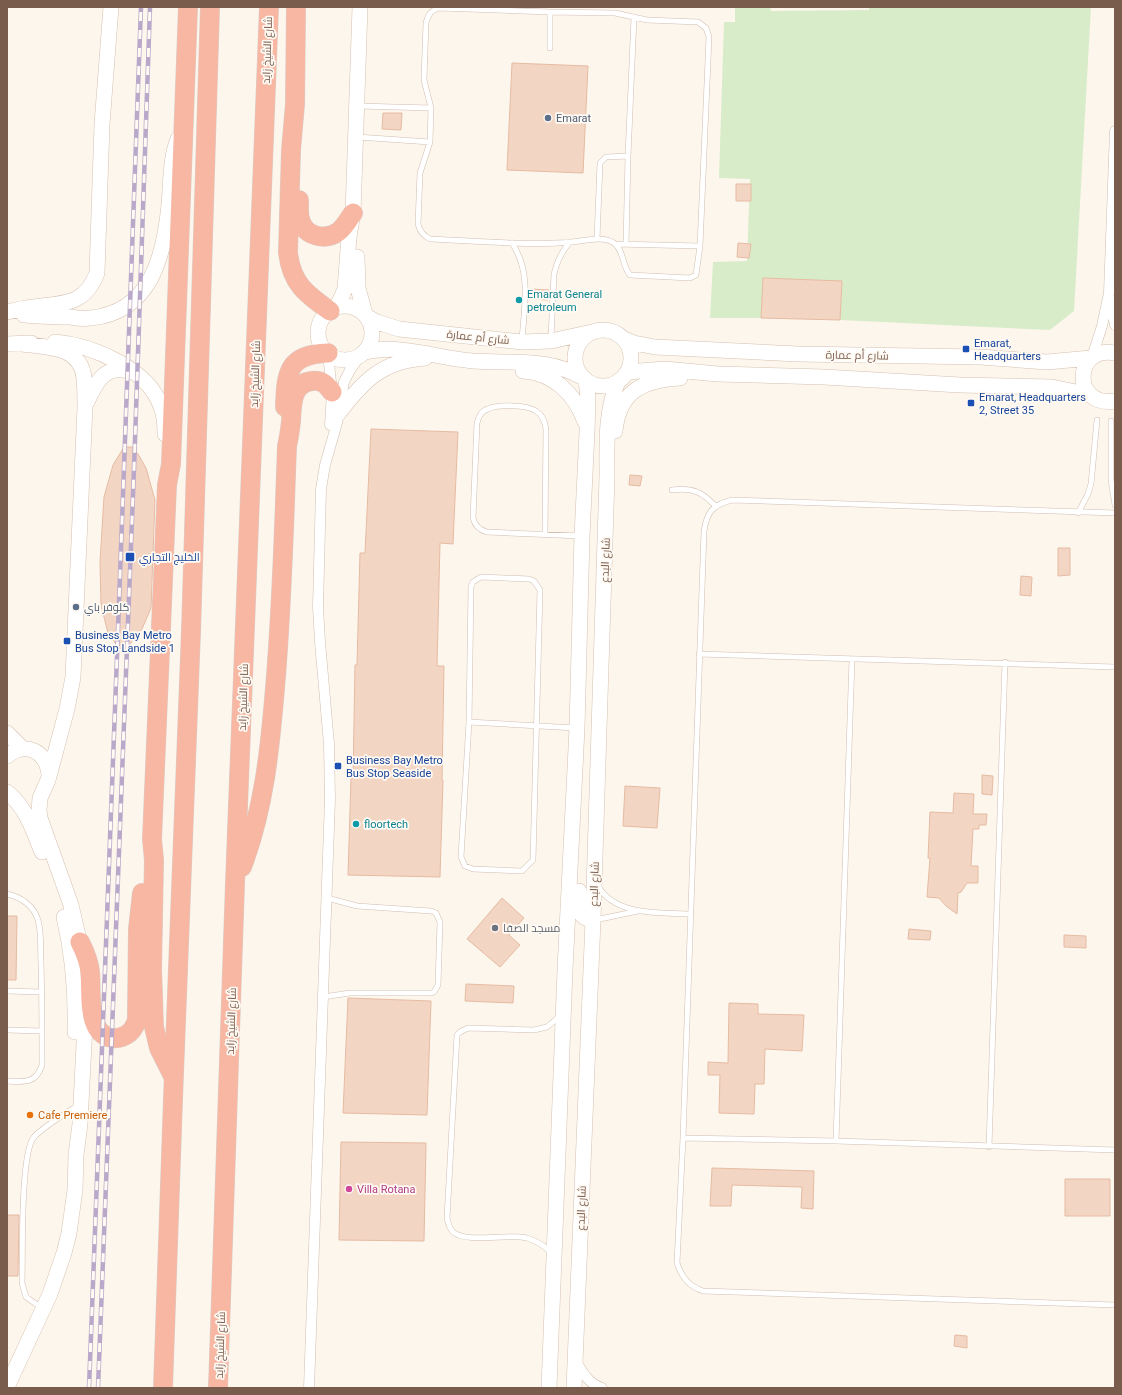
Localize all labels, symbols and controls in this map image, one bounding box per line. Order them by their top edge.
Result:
street label: شارع الشيخ زايد [260,16,276,84]
place label: Emarat [556,112,591,125]
marker: Emarat [543,113,553,123]
place label: Emarat General petroleum [527,288,602,314]
marker: Emarat General petroleum [514,295,524,305]
street label: شارع أم عمارة [446,327,510,348]
place label: Emarat, Headquarters [974,337,1041,363]
street label: شارع الشيخ زايد [248,340,264,408]
marker: Emarat, Headquarters [961,344,971,354]
street label: شارع أم عمارة [825,347,889,364]
place label: Emarat, Headquarters 2, Street 35 [979,391,1086,417]
marker: Emarat, Headquarters 2, Street 35 [966,398,976,408]
street label: شارع البدع [598,537,614,583]
marker: الخليج التجاري [124,551,136,563]
place label: الخليج التجاري [139,551,200,566]
place label: كلوفر باي [84,601,129,616]
marker: كلوفر باي [71,602,81,612]
place label: Business Bay Metro Bus Stop Landside 1 [75,629,175,655]
marker: Business Bay Metro Bus Stop Landside 1 [62,636,72,646]
street label: شارع الشيخ زايد [236,663,252,731]
place label: Business Bay Metro Bus Stop Seaside [346,754,443,780]
marker: Business Bay Metro Bus Stop Seaside [333,761,343,771]
place label: floortech [364,818,408,831]
marker: floortech [351,819,361,829]
street label: شارع البدع [587,861,603,907]
place label: مسجد الصفا [503,922,560,935]
marker: مسجد الصفا [490,923,500,933]
street label: شارع الشيخ زايد [224,987,240,1055]
place label: Cafe Premiere [38,1109,108,1122]
marker: Cafe Premiere [25,1110,35,1120]
place label: Villa Rotana [357,1183,415,1196]
marker: Villa Rotana [344,1184,354,1194]
street label: شارع البدع [574,1185,590,1231]
street label: شارع الشيخ زايد [213,1311,229,1379]

